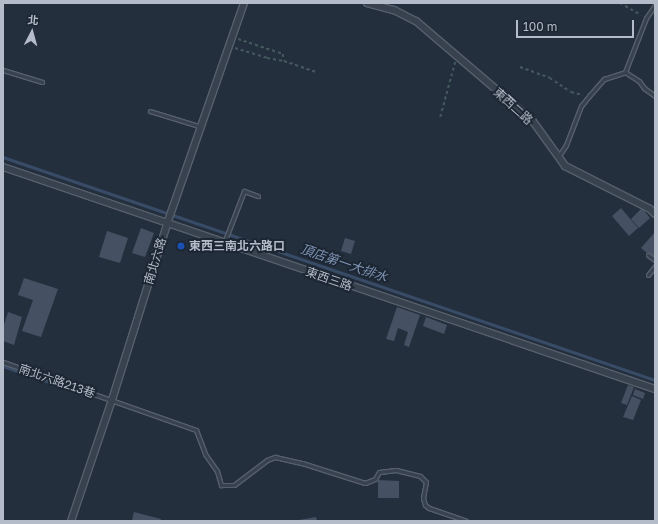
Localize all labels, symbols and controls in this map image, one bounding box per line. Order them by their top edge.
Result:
north arrow [12,12,52,52]
scale bar [518,12,636,38]
text: 北 [27,13,39,27]
text: 100 m [523,19,557,34]
street label: 東西二路 [490,85,536,127]
street label: 南北六路 [141,236,169,286]
place label: 東西三南北六路口 [189,239,285,253]
marker: 東西三南北六路口 [176,241,186,251]
water label: 頂店第一大排水 [298,241,390,285]
street label: 東西三路 [304,264,354,294]
street label: 南北六路213巷 [17,361,97,401]

